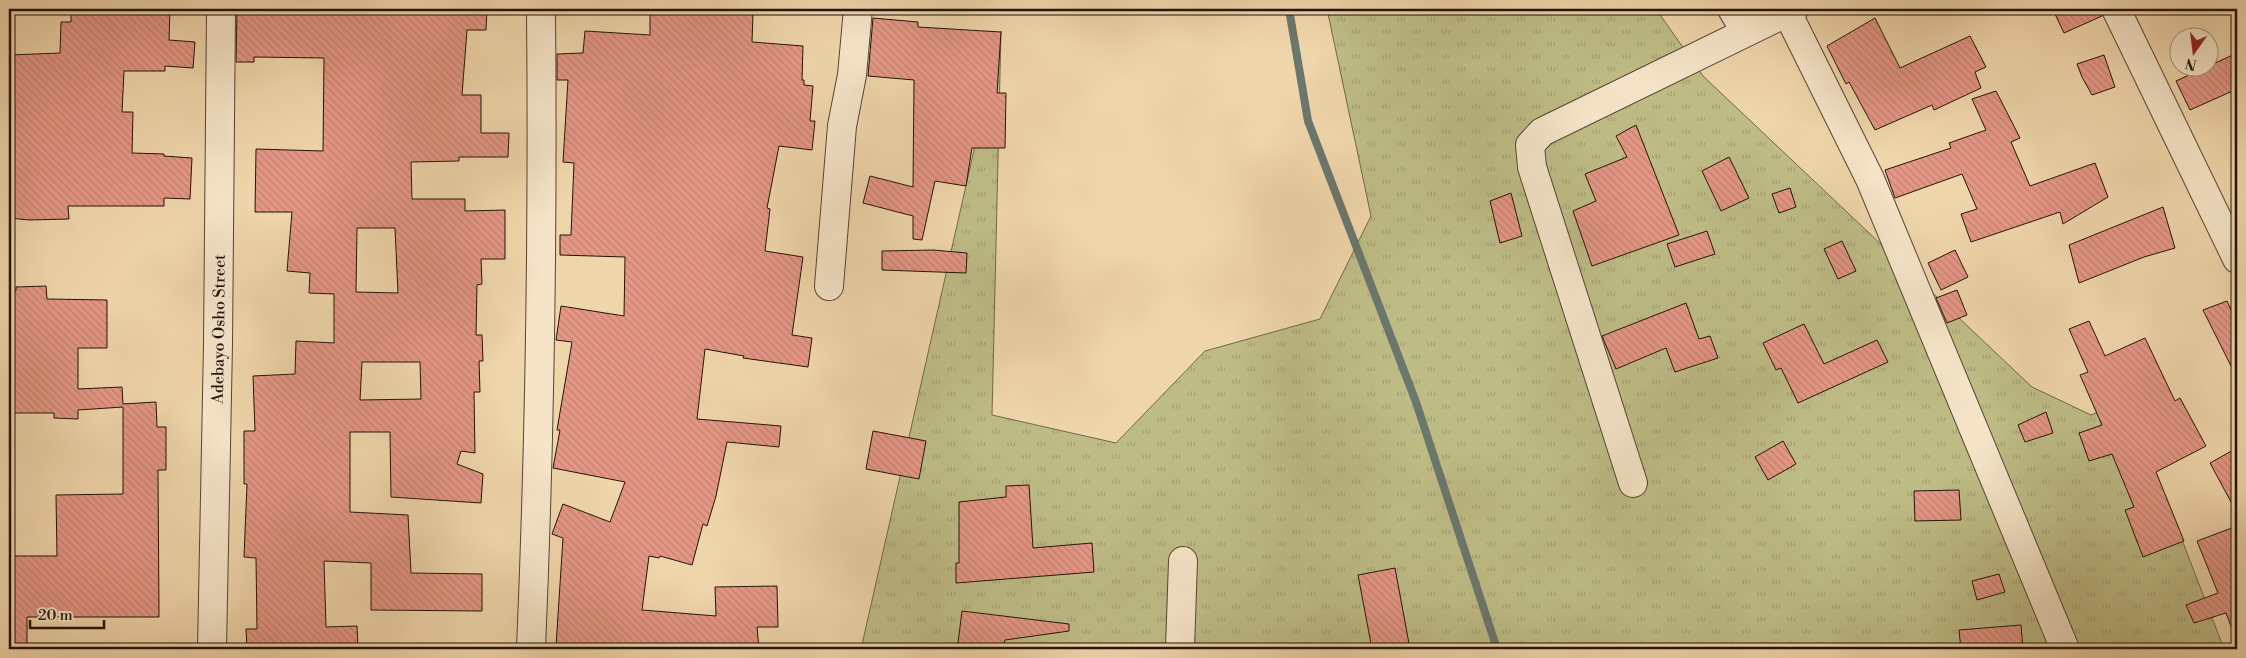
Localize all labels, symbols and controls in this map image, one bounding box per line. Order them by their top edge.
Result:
north arrow [2168,28,2218,78]
text: N [2184,54,2199,74]
street label: Adebayo Osho Street [208,254,230,405]
scale bar [30,598,104,630]
text: 20 m [38,606,73,625]

